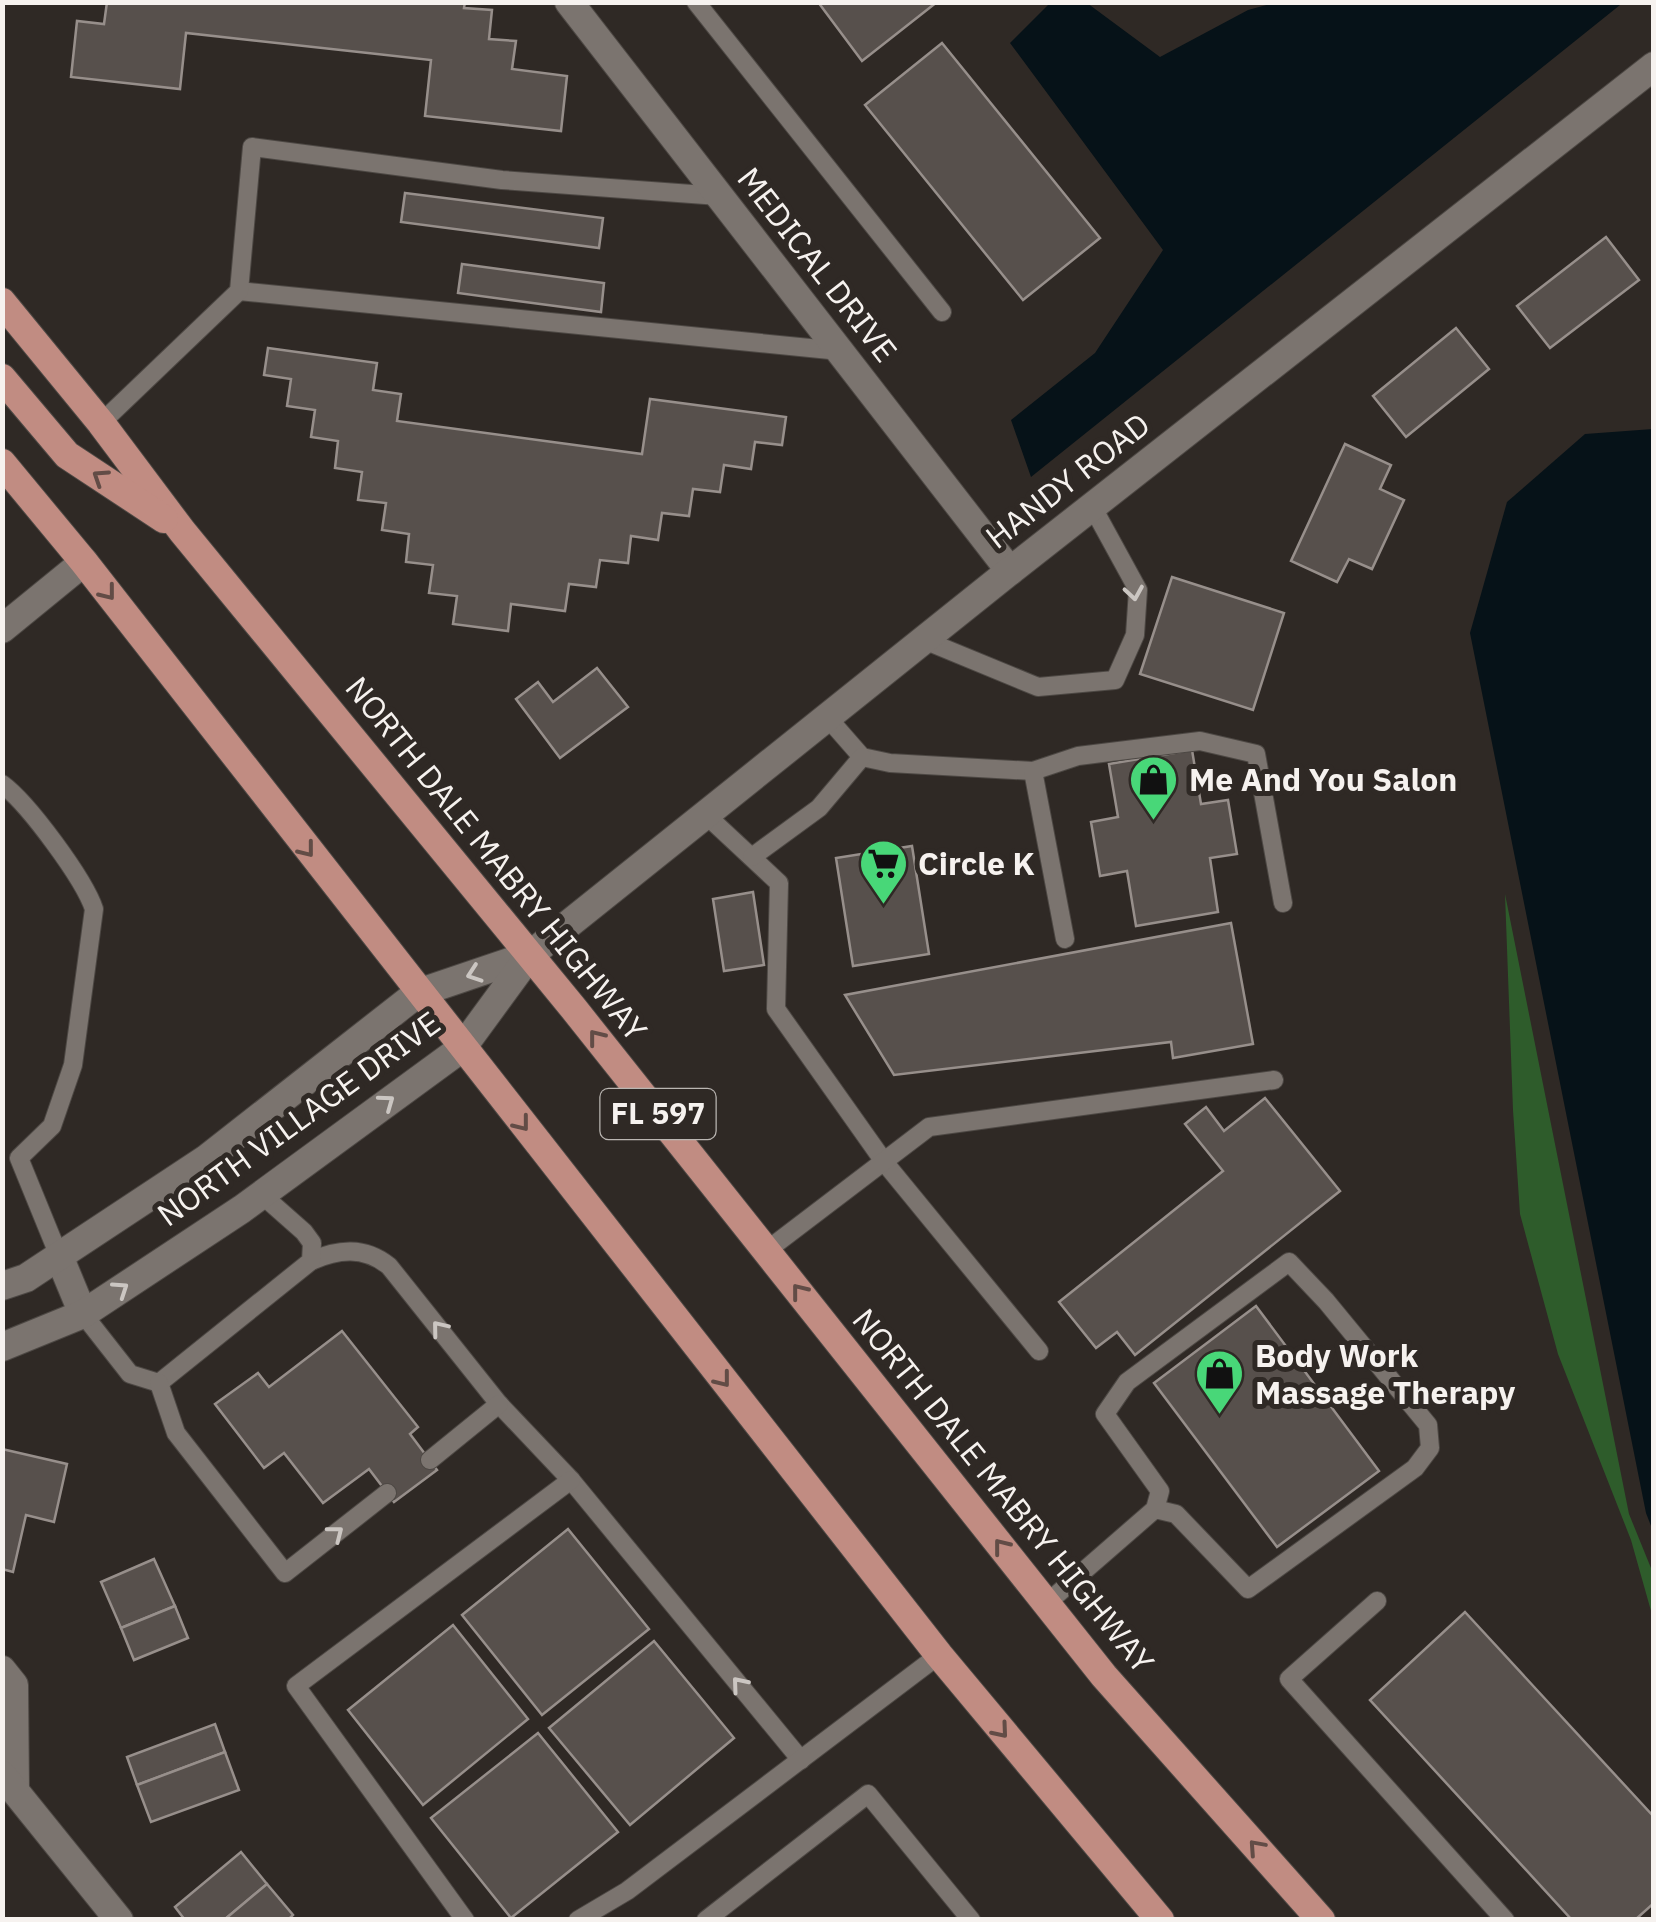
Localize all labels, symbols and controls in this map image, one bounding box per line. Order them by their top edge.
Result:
street label: MEDICAL DRIVE [729,159,907,370]
street label: HANDY ROAD [977,403,1158,557]
one-way arrow [93,471,111,490]
one-way arrow [96,582,114,600]
one-way arrow [1122,584,1143,601]
street label: NORTH DALE MABRY HIGHWAY [337,668,657,1049]
shop icon: Me And You Salon [1128,754,1180,822]
place label: Me And You Salon [1189,758,1457,800]
supermarket icon: Circle K [857,838,909,906]
one-way arrow [295,839,313,857]
place label: Circle K [918,842,1035,884]
one-way arrow [466,963,483,983]
street label: NORTH VILLAGE DRIVE [149,1001,448,1235]
one-way arrow [590,1030,608,1048]
road number: FL 597 [600,1089,716,1139]
one-way arrow [376,1097,394,1114]
one-way arrow [511,1113,528,1131]
one-way arrow [110,1283,129,1301]
one-way arrow [793,1285,810,1303]
street label: NORTH DALE MABRY HIGHWAY [844,1300,1164,1681]
one-way arrow [433,1322,451,1340]
place label: Body Work Massage Therapy [1255,1334,1515,1413]
shop icon: Body Work Massage Therapy [1194,1348,1246,1416]
one-way arrow [711,1369,729,1387]
one-way arrow [325,1527,343,1545]
one-way arrow [995,1539,1013,1557]
one-way arrow [733,1678,751,1696]
one-way arrow [989,1719,1007,1737]
one-way arrow [1250,1840,1268,1859]

